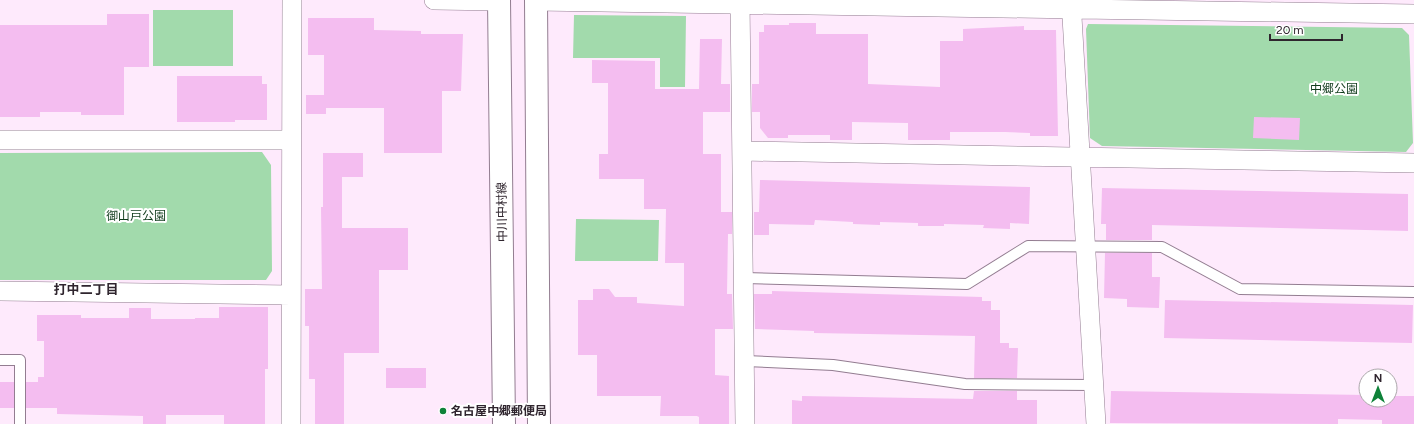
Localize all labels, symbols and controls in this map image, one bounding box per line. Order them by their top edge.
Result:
scale bar [1270,16,1342,42]
text: 20 m [1276,23,1304,37]
park label: 中郷公園 [1310,82,1358,96]
street label: 中川中村線 [494,182,510,242]
park label: 御山戸公園 [106,209,166,223]
district label: 打中二丁目 [53,282,119,297]
north arrow [1358,368,1398,408]
text: N [1374,372,1382,385]
place label: 名古屋中郷郵便局 [451,404,547,418]
marker: 名古屋中郷郵便局 [438,406,448,416]

